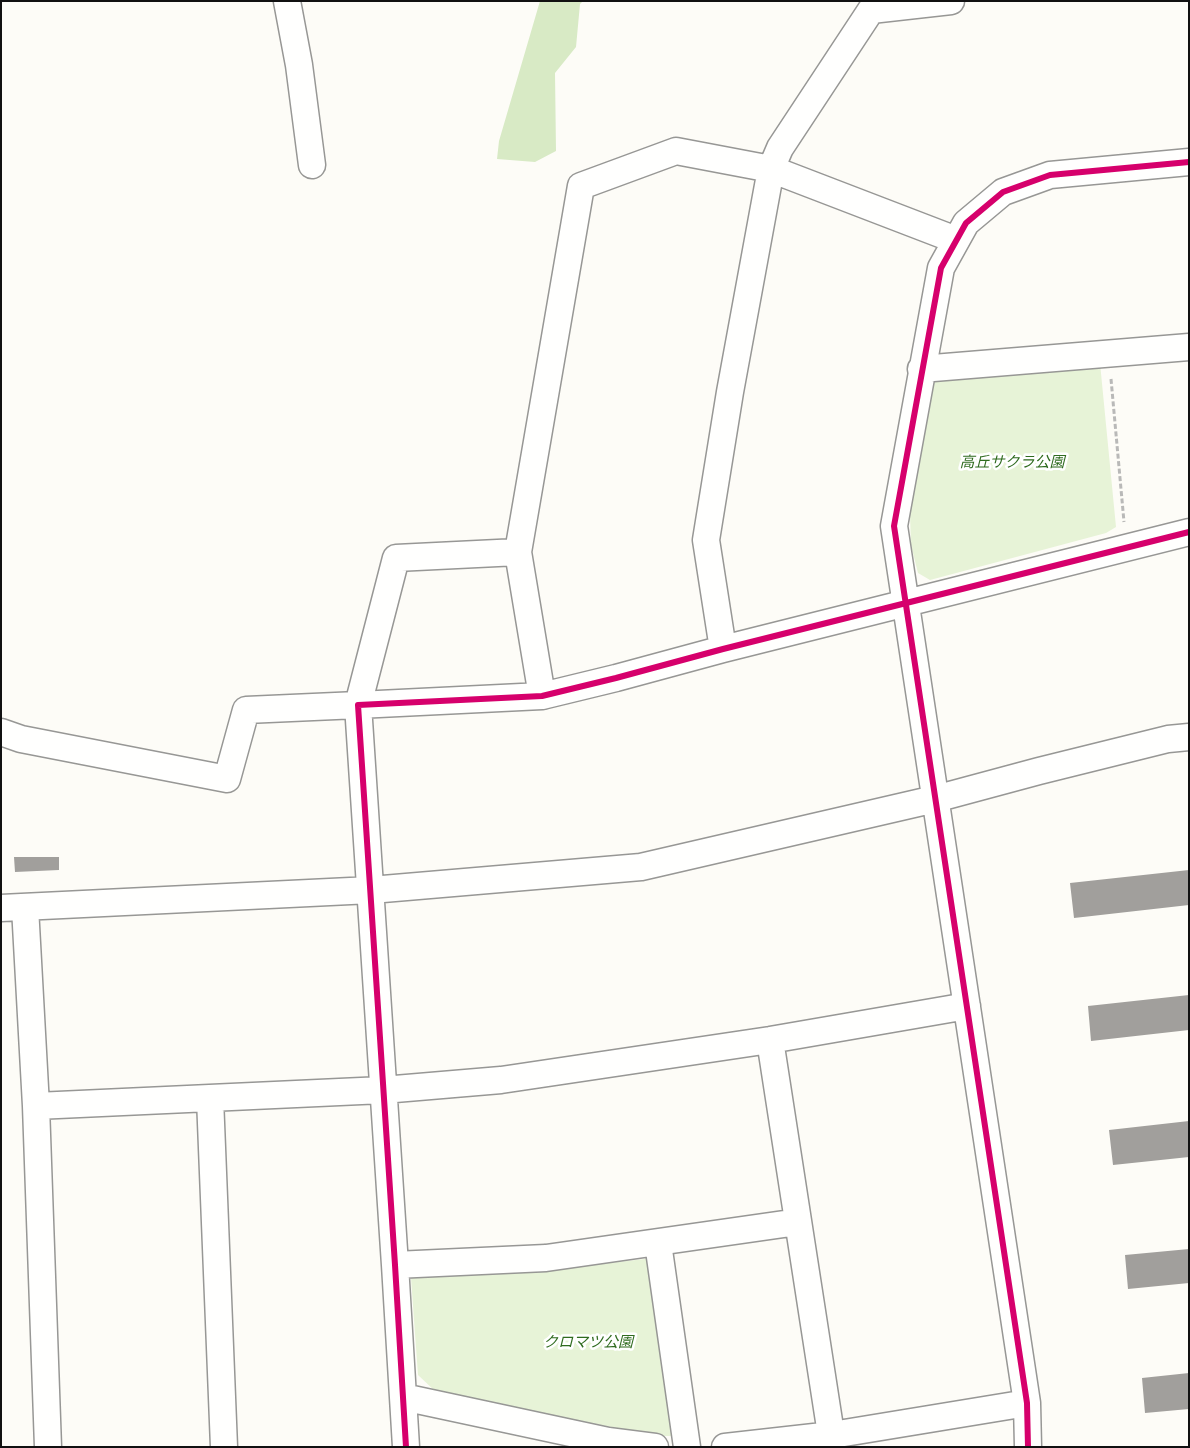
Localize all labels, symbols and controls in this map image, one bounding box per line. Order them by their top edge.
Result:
park label: 高丘サクラ公園 [960,454,1064,472]
park label: クロマツ公園 [543,1334,633,1352]

